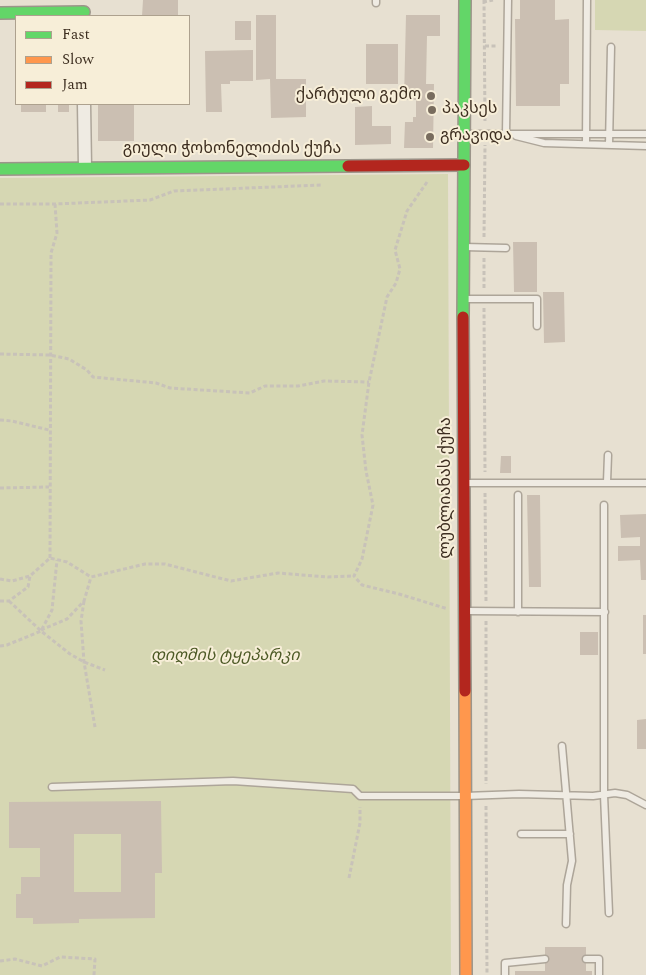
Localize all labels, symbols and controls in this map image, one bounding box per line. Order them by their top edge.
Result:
legend [15,15,190,105]
text: Fast [62,23,90,46]
text: Slow [62,48,94,71]
text: Jam [62,73,88,96]
place label: ქარტული გემო [296,86,421,106]
marker: ქარტული გემო [425,90,437,102]
place label: პაკსეს [442,100,497,120]
marker: პაკსეს [426,104,438,116]
place label: გრავიდა [440,127,512,147]
marker: გრავიდა [424,131,436,143]
street label: გიული ჭოხონელიძის ქუჩა [123,140,341,160]
street label: ლუბლიანას ქუჩა [437,417,457,559]
park label: დიღმის ტყეპარკი [151,647,299,667]

